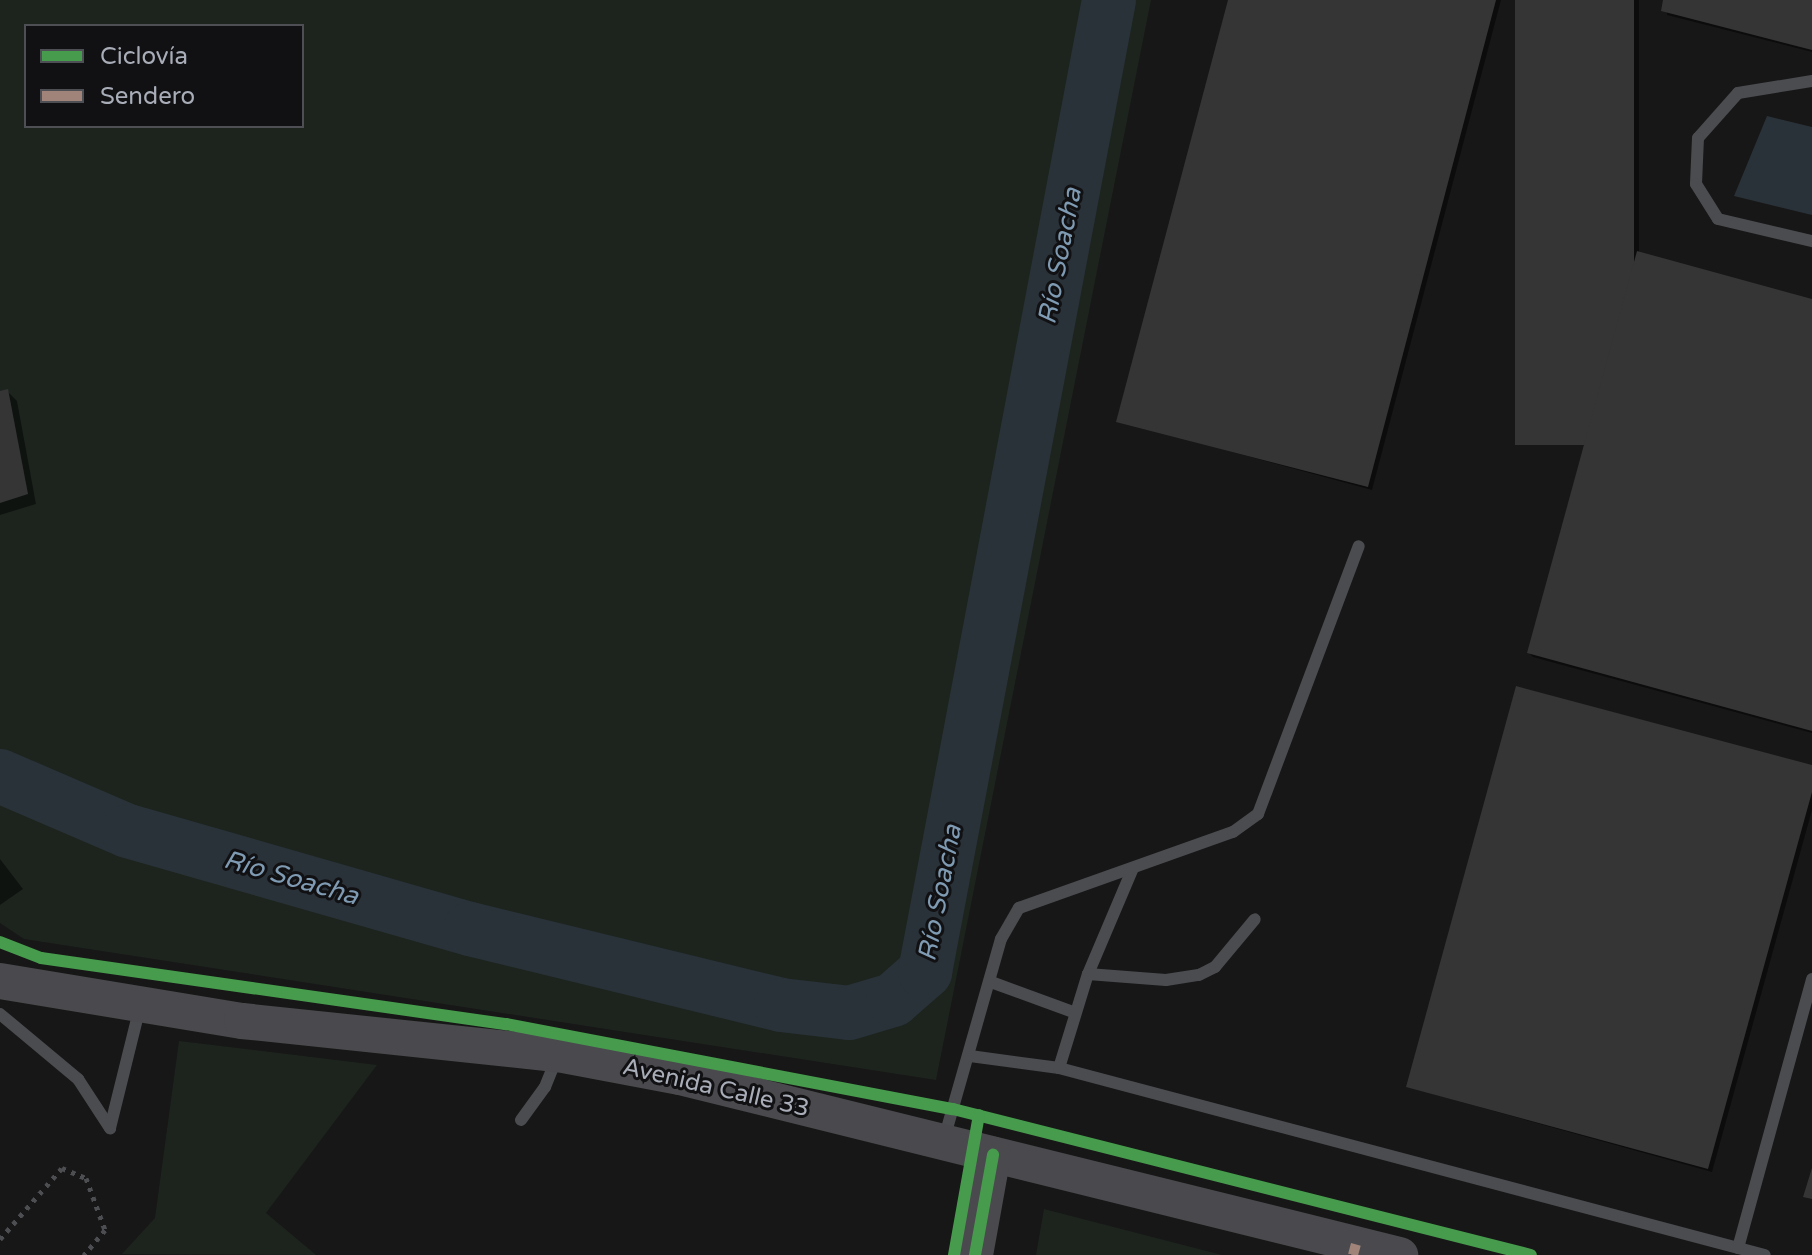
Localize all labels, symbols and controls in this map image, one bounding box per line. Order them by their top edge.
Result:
legend [24,24,304,128]
text: Ciclovía [100,42,188,71]
text: Sendero [100,82,195,111]
water label: Río Soacha [1031,185,1089,327]
water label: Río Soacha [911,822,969,964]
water label: Río Soacha [220,844,362,912]
street label: Avenida Calle 33 [620,1053,812,1123]

